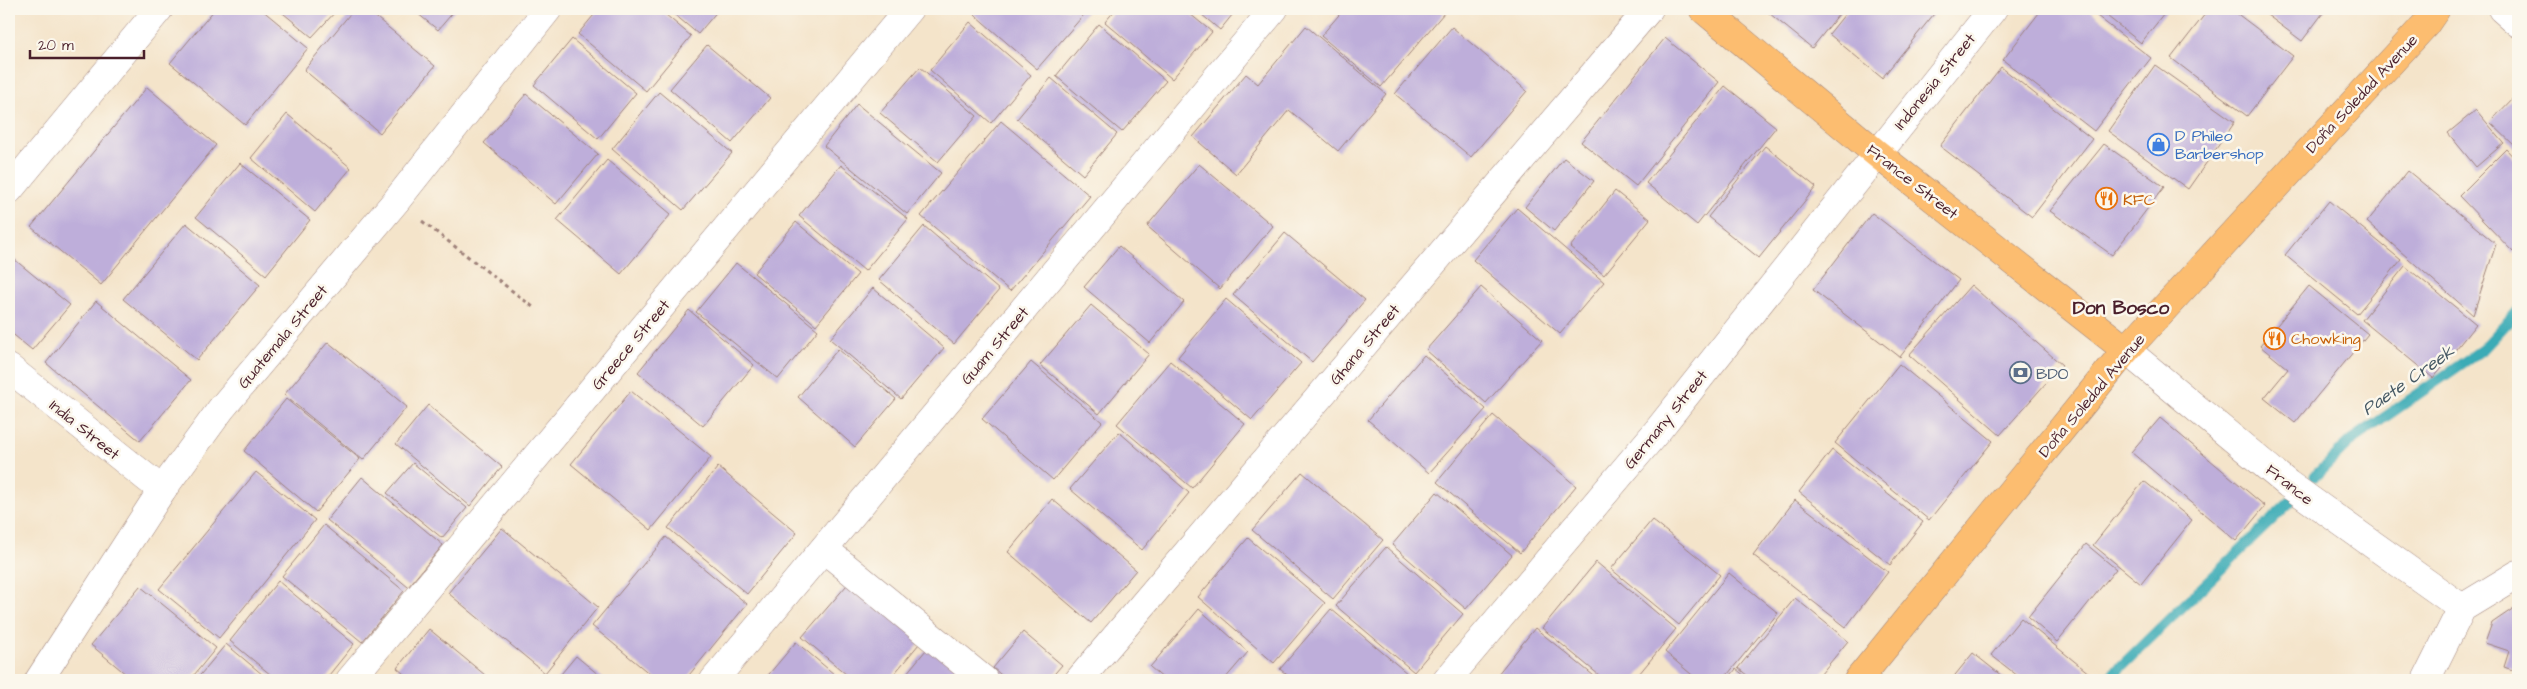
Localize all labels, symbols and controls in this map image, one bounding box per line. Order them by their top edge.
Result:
scale bar [30,28,144,60]
street label: Indonesia Street [1889,28,1981,135]
street label: Doña Soledad Avenue [2301,29,2423,158]
text: 20 m [38,35,74,56]
place label: D Phileo Barbershop [2175,125,2264,165]
shop icon: D Phileo Barbershop [2147,132,2171,156]
street label: France Street [1862,139,1963,225]
restaurant icon: KFC [2095,187,2119,211]
place label: KFC [2123,189,2155,211]
street label: Guatemala Street [233,280,333,393]
street label: Greece Street [586,294,675,395]
district label: Don Bosco [2073,295,2170,322]
street label: Ghana Street [1325,299,1405,390]
street label: Guam Street [956,302,1034,389]
restaurant icon: Chowking [2263,326,2287,350]
place label: Chowking [2291,328,2361,351]
street label: Doña Soledad Avenue [2033,329,2150,462]
water label: Paete Creek [2357,339,2460,422]
bank icon: BDO [2008,361,2032,385]
place label: BDO [2036,363,2069,385]
street label: Germany Street [1619,365,1714,474]
street label: India Street [44,394,125,465]
street label: France [2261,459,2318,511]

